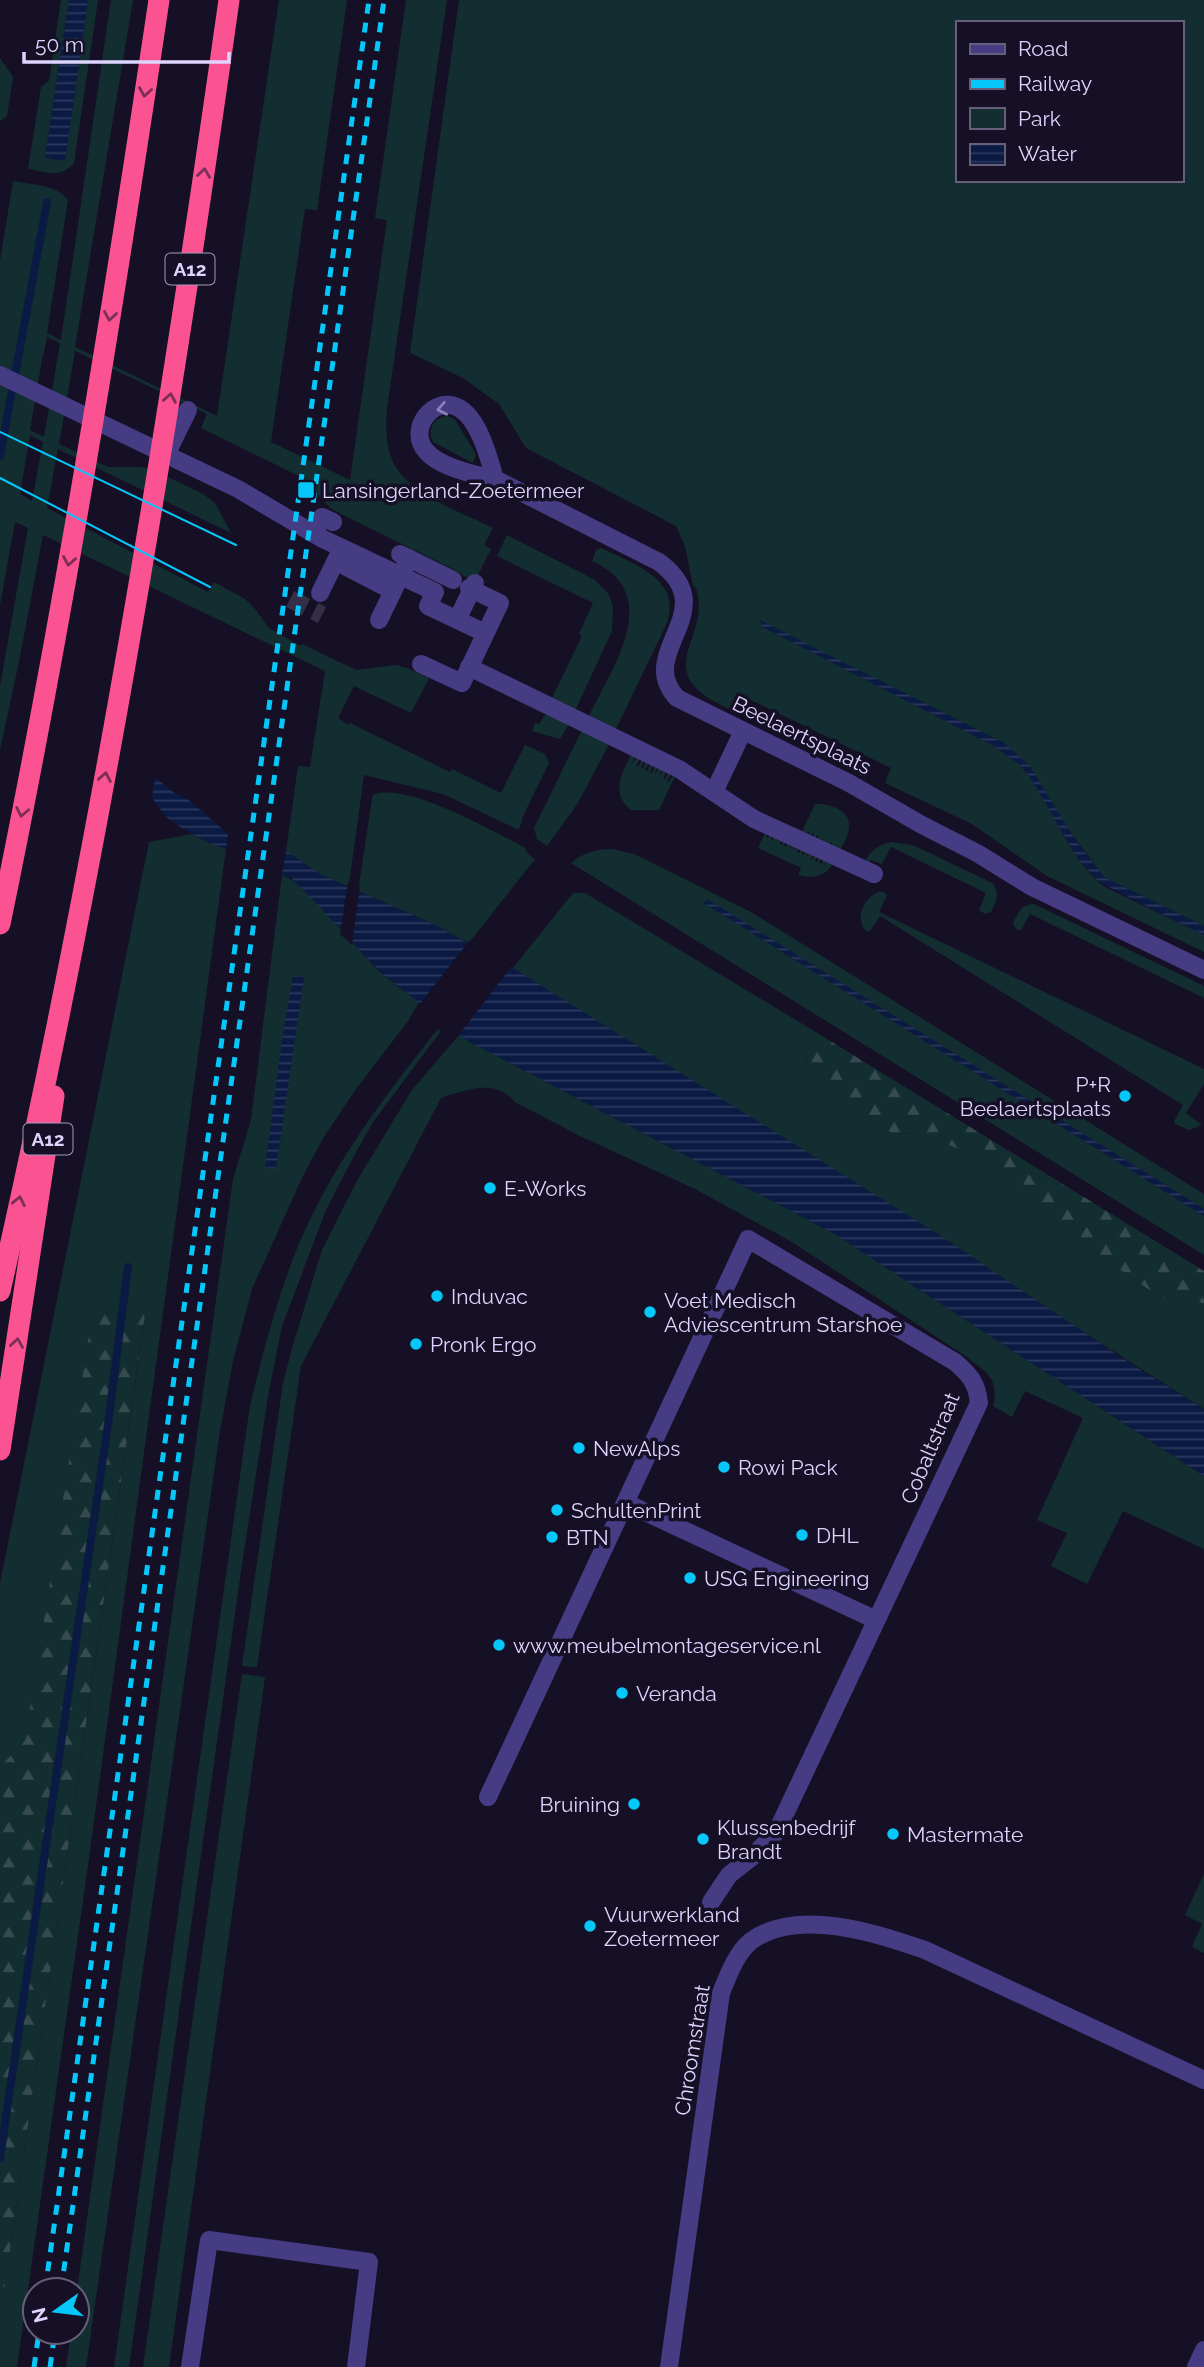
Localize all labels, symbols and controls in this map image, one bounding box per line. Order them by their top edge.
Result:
scale bar [24,21,229,65]
legend [956,21,1183,182]
text: 50 m [35,32,84,57]
text: Road [1018,36,1068,61]
text: Railway [1018,71,1092,96]
one-way arrow [138,86,153,98]
text: Park [1018,106,1061,131]
text: Water [1018,141,1077,166]
one-way arrow [196,168,211,179]
road number: A12 [166,254,214,284]
one-way arrow [103,311,118,322]
one-way arrow [162,392,177,404]
one-way arrow [436,400,448,415]
place label: Lansingerland-Zoetermeer [322,478,585,503]
marker: Lansingerland-Zoetermeer [296,480,316,500]
one-way arrow [62,555,77,567]
street label: Beelaertsplaats [729,691,875,779]
one-way arrow [97,771,112,783]
one-way arrow [16,806,31,818]
place label: P+R Beelaertsplaats [960,1072,1111,1121]
marker: P+R Beelaertsplaats [1117,1088,1133,1104]
road number: A12 [23,1124,72,1154]
place label: E-Works [504,1176,586,1201]
marker: E-Works [482,1180,498,1196]
one-way arrow [11,1195,26,1207]
place label: Induvac [451,1284,528,1309]
marker: Induvac [429,1288,445,1304]
place label: Voet Medisch Adviescentrum Starshoe [664,1288,902,1337]
marker: Voet Medisch Adviescentrum Starshoe [642,1304,658,1320]
place label: Pronk Ergo [430,1332,537,1357]
marker: Pronk Ergo [408,1336,424,1352]
one-way arrow [9,1337,24,1349]
street label: Cobaltstraat [895,1389,965,1507]
place label: NewAlps [593,1436,680,1461]
marker: NewAlps [571,1440,587,1456]
place label: Rowi Pack [738,1455,838,1480]
marker: Rowi Pack [716,1459,732,1475]
place label: SchultenPrint [571,1498,701,1523]
marker: SchultenPrint [549,1502,565,1518]
place label: DHL [816,1523,859,1548]
place label: BTN [566,1525,609,1550]
marker: DHL [794,1527,810,1543]
marker: BTN [544,1529,560,1545]
place label: USG Engineering [704,1566,870,1591]
marker: USG Engineering [682,1570,698,1586]
place label: www.meubelmontageservice.nl [513,1633,821,1658]
marker: www.meubelmontageservice.nl [491,1637,507,1653]
place label: Veranda [636,1681,717,1706]
marker: Veranda [614,1685,630,1701]
place label: Bruining [540,1792,620,1817]
marker: Bruining [626,1796,642,1812]
place label: Klussenbedrijf Brandt [717,1815,857,1864]
place label: Mastermate [907,1822,1023,1847]
marker: Mastermate [885,1826,901,1842]
marker: Klussenbedrijf Brandt [695,1831,711,1847]
place label: Vuurwerkland Zoetermeer [604,1902,740,1951]
marker: Vuurwerkland Zoetermeer [582,1918,598,1934]
street label: Chroomstraat [669,1983,715,2117]
north arrow [21,2276,91,2346]
text: N [27,2305,52,2325]

